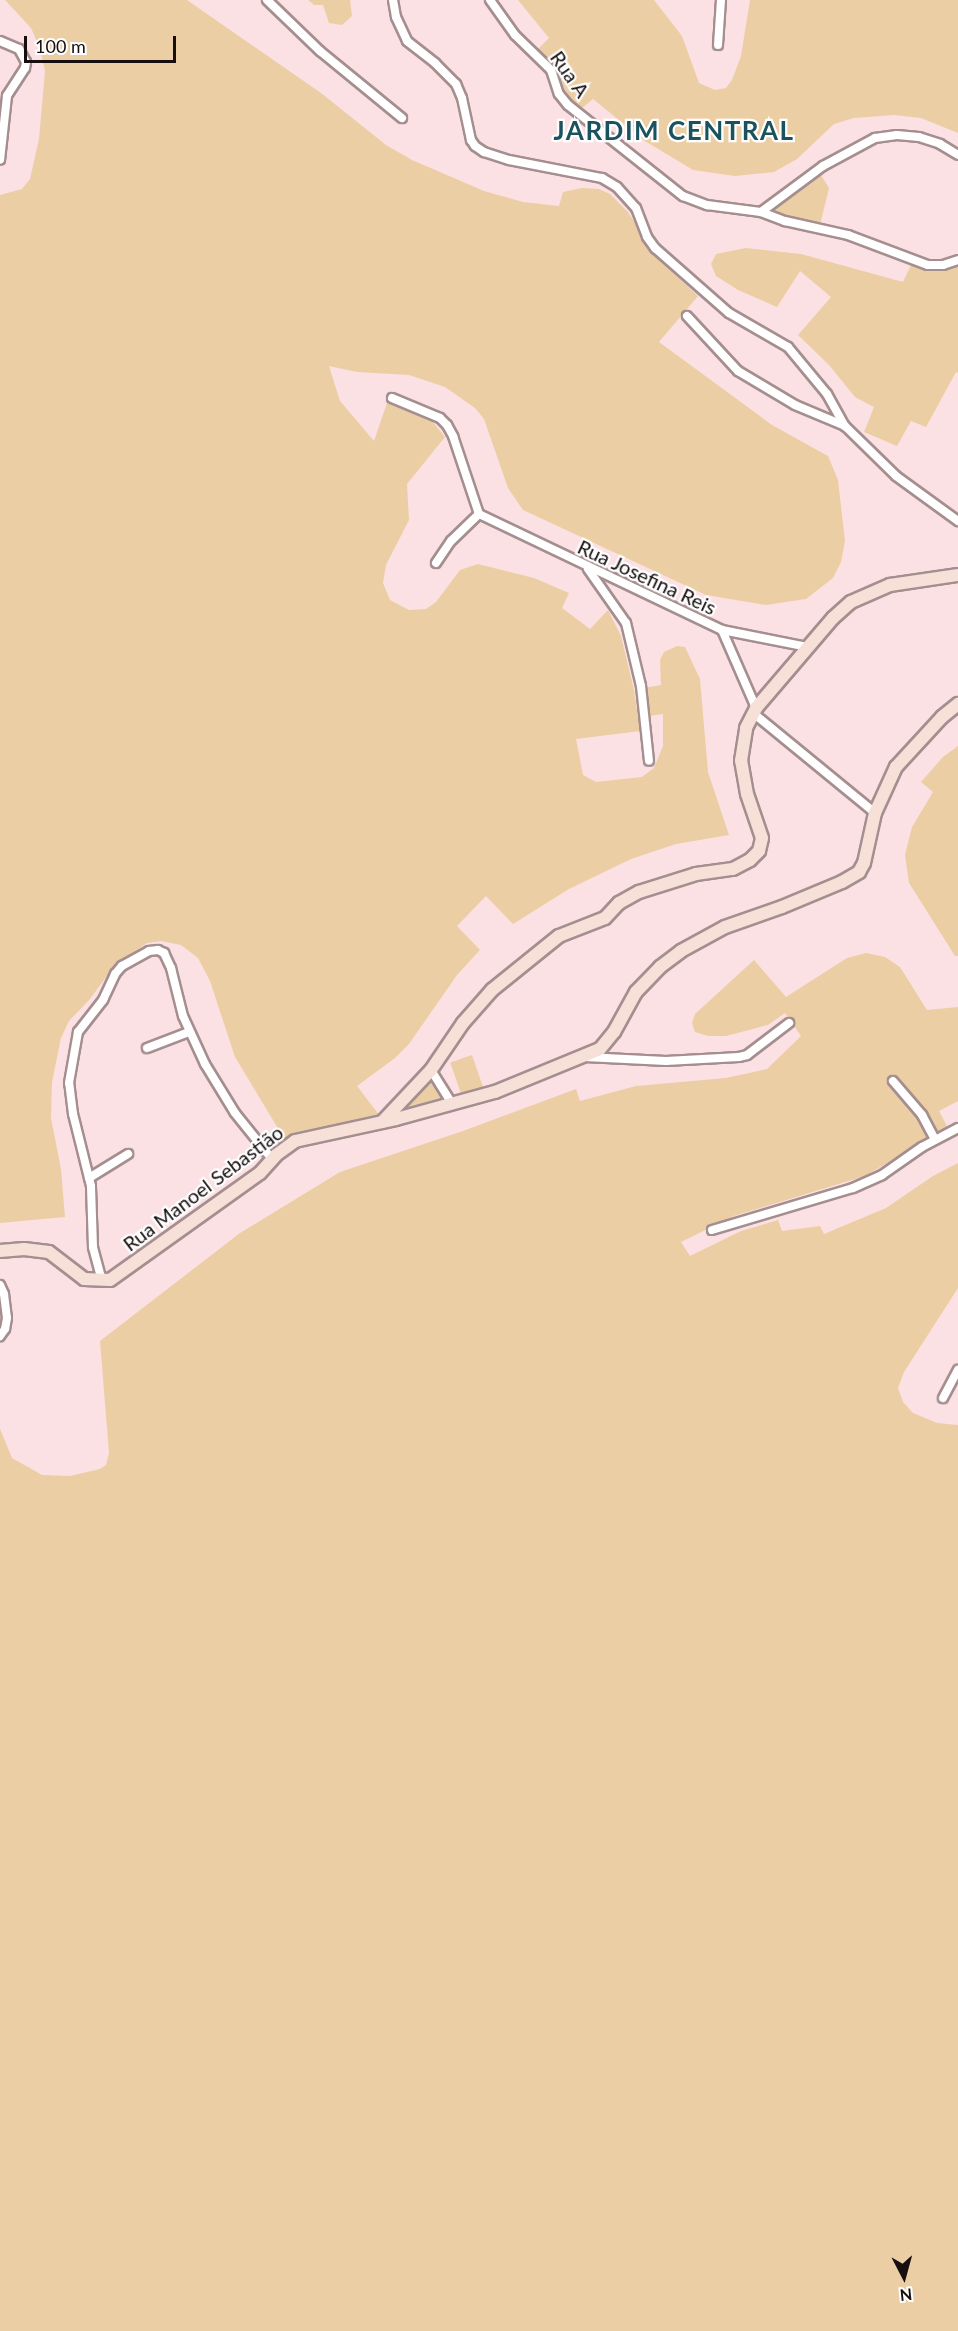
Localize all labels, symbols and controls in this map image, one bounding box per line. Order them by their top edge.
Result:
scale bar [27,24,178,62]
text: 100 m [35,35,86,57]
street label: Rua A [545,46,595,102]
district label: JARDIM CENTRAL [553,115,795,147]
street label: Rua Josefina Reis [574,534,720,620]
street label: Rua Manoel Sebastião [118,1120,288,1256]
north arrow [874,2247,934,2307]
text: N [899,2285,913,2305]

